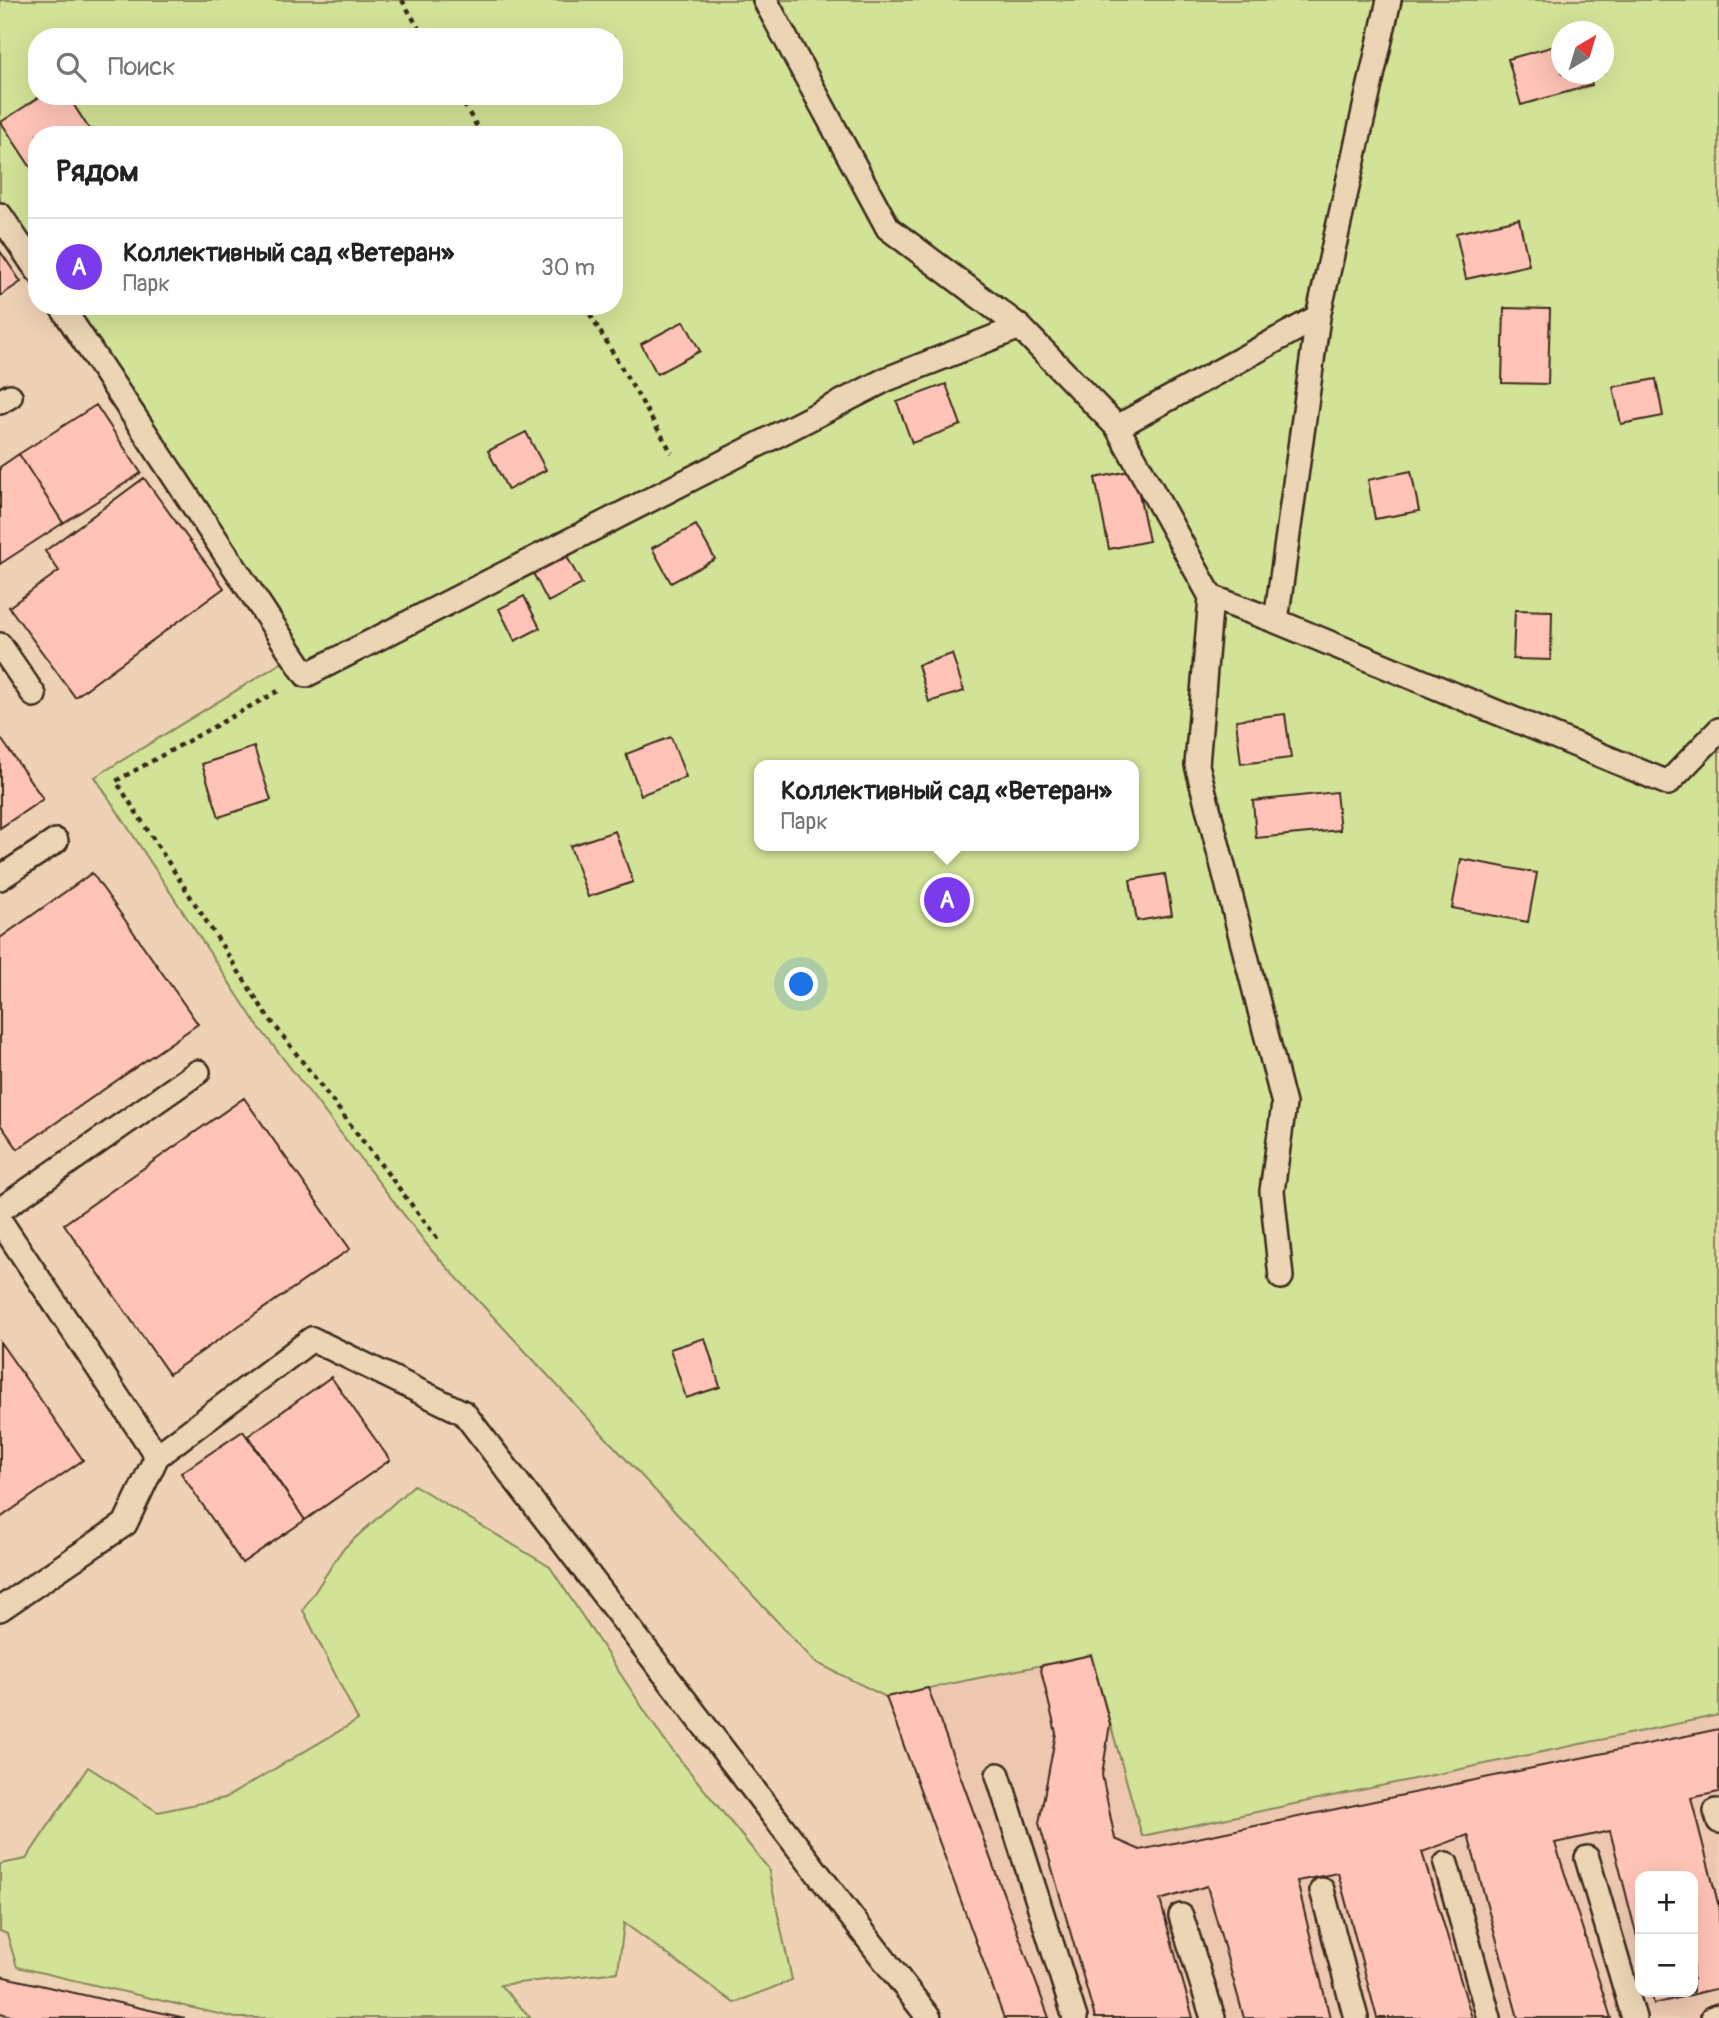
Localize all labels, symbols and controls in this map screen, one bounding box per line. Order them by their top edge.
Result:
north arrow [1551,21,1614,84]
search box [28,28,623,105]
icon: search [52,48,90,86]
text: Поиск [108,51,176,83]
text: Рядом [56,153,139,190]
text: Коллективный сад «Ветеран» [123,237,454,269]
text: A [72,253,86,282]
text: 30 m [541,253,595,282]
text: Парк [123,269,170,298]
popup [754,760,1139,851]
text: Коллективный сад «Ветеран» [781,775,1112,807]
text: Парк [781,807,828,836]
pin: A [924,874,970,926]
your location [784,967,818,1001]
map controls [1635,1871,1698,1997]
button: + [1635,1871,1698,1934]
button: − [1635,1934,1698,1997]

